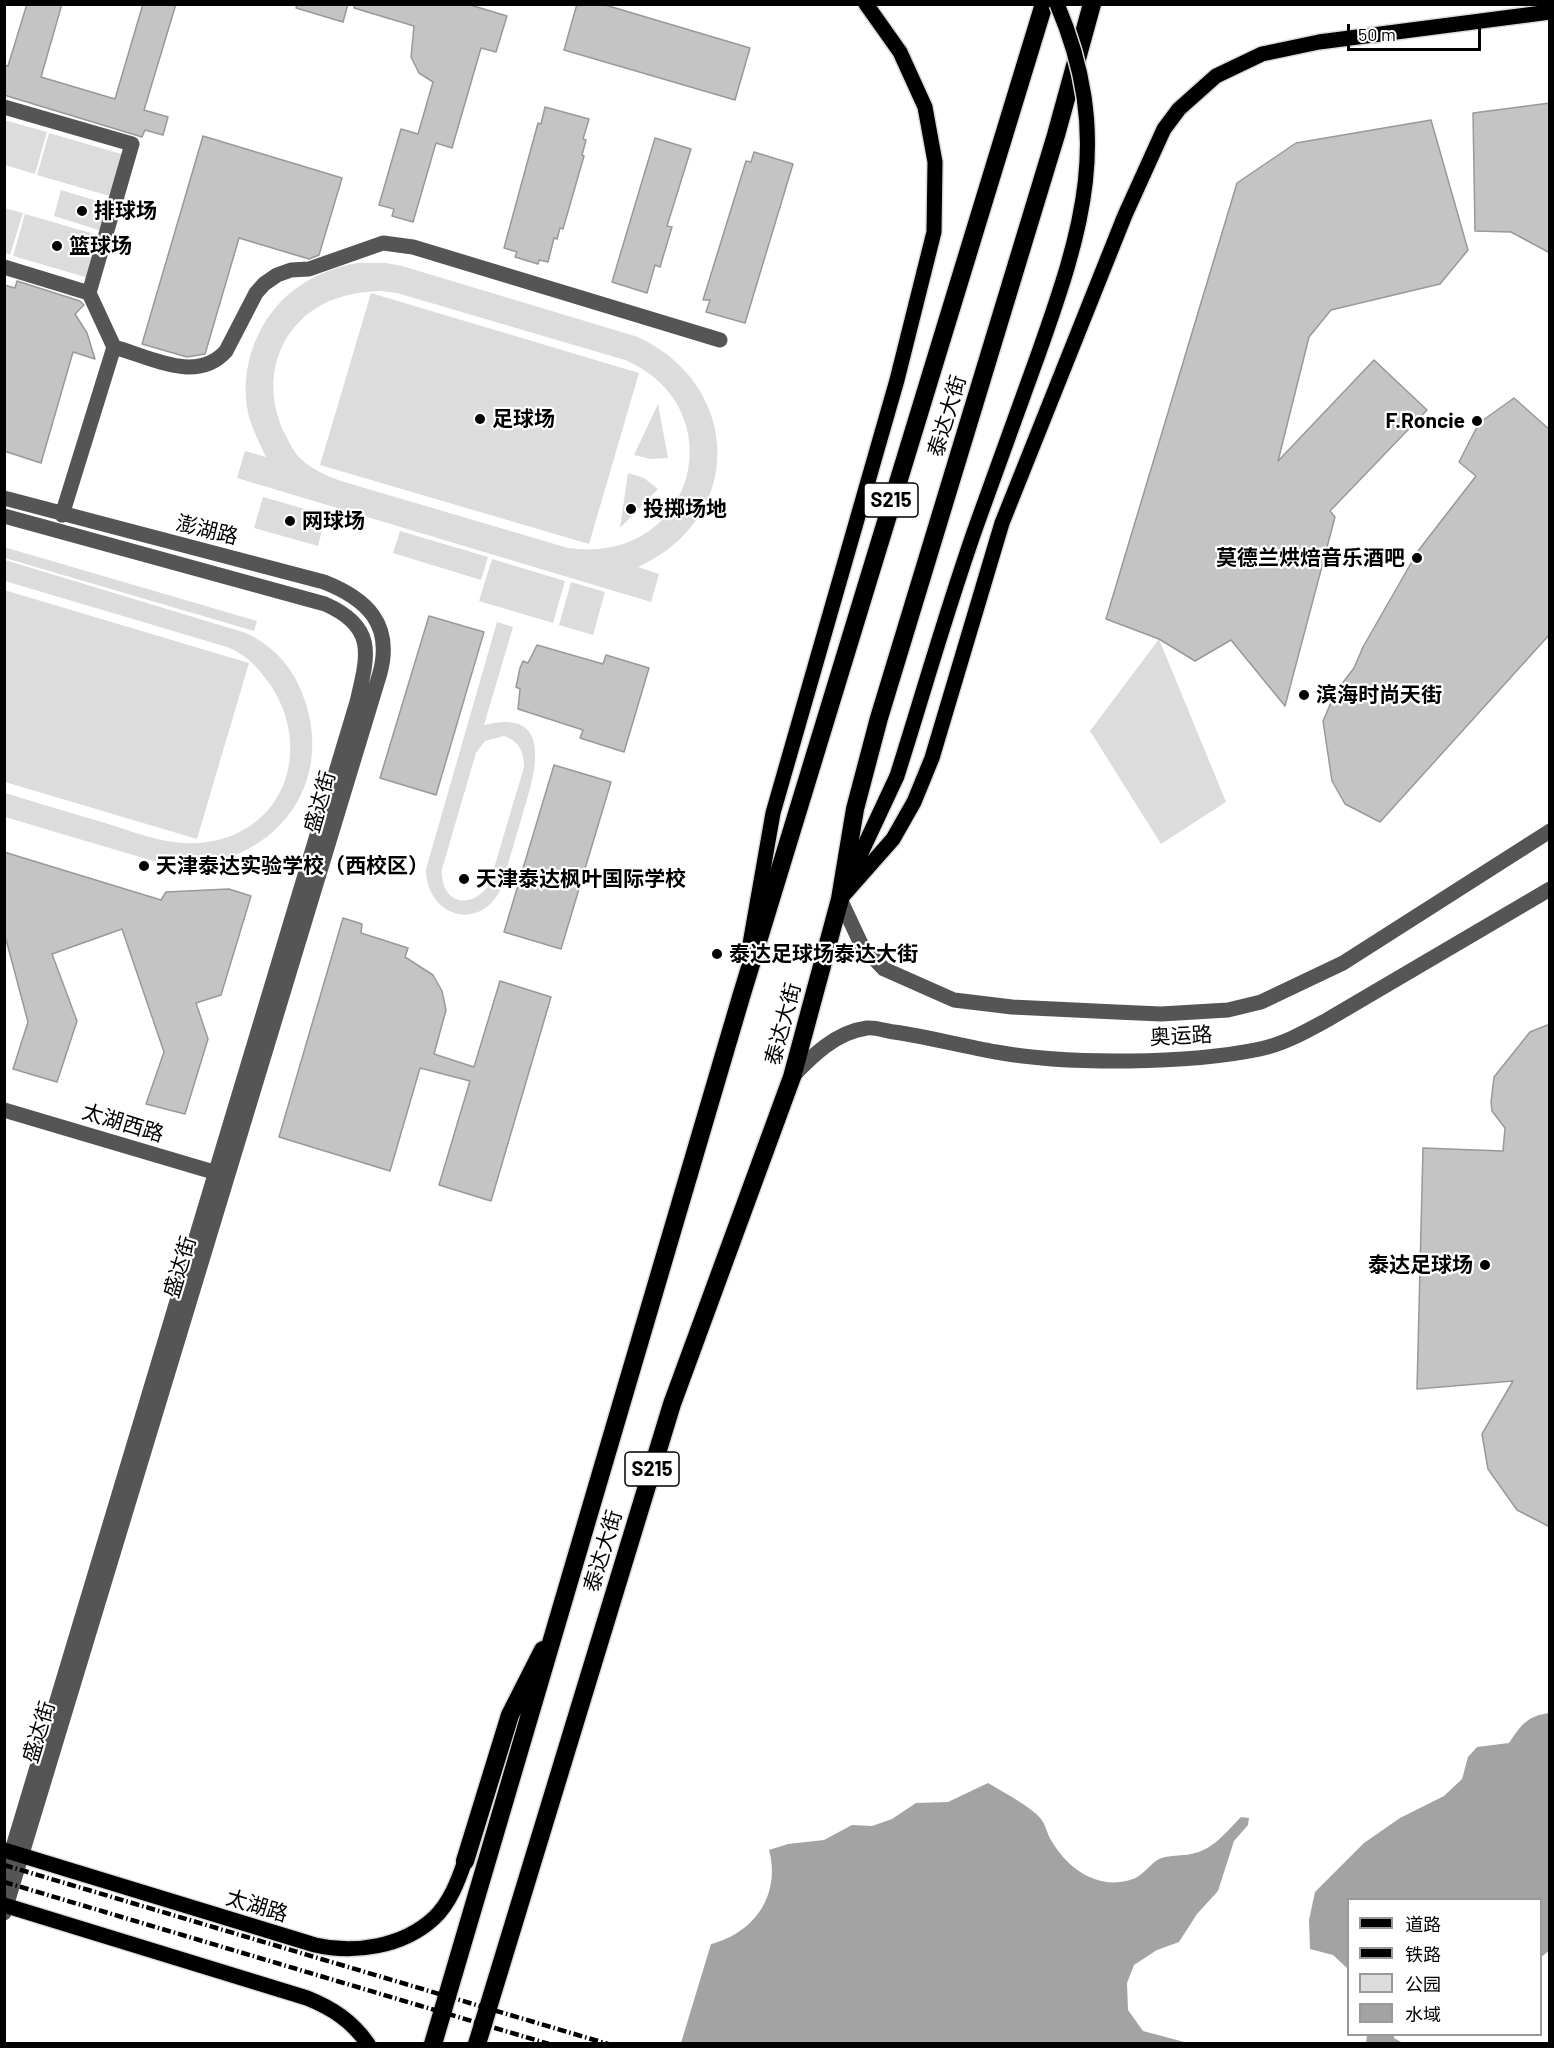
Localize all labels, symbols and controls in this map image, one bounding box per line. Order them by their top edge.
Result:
scale bar [1350,12,1484,50]
text: 50 m [1358,23,1396,45]
place label: 排球场 [94,198,157,224]
marker: 排球场 [75,204,89,218]
place label: 篮球场 [69,233,132,259]
marker: 篮球场 [50,239,64,253]
street label: 泰达大街 [923,372,971,460]
place label: 足球场 [492,406,555,432]
place label: F.Roncie [1386,408,1465,434]
marker: 足球场 [473,412,487,426]
marker: F.Roncie [1470,414,1484,428]
road number: S215 [864,483,918,517]
place label: 投掷场地 [643,496,727,522]
marker: 投掷场地 [624,502,638,516]
place label: 网球场 [302,508,365,534]
street label: 澎湖路 [173,510,241,550]
marker: 网球场 [283,514,297,528]
place label: 莫德兰烘焙音乐酒吧 [1216,545,1405,571]
marker: 莫德兰烘焙音乐酒吧 [1410,551,1424,565]
place label: 滨海时尚天街 [1316,682,1442,708]
marker: 滨海时尚天街 [1297,688,1311,702]
street label: 盛达街 [299,768,341,836]
place label: 天津泰达实验学校（西校区） [156,853,429,879]
marker: 天津泰达实验学校（西校区） [137,859,151,873]
place label: 天津泰达枫叶国际学校 [476,866,686,892]
marker: 天津泰达枫叶国际学校 [457,872,471,886]
place label: 泰达足球场泰达大街 [729,941,918,967]
marker: 泰达足球场泰达大街 [710,947,724,961]
street label: 泰达大街 [760,980,806,1068]
street label: 奥运路 [1149,1022,1213,1050]
street label: 太湖西路 [79,1099,167,1147]
street label: 盛达街 [159,1233,201,1301]
place label: 泰达足球场 [1368,1252,1473,1278]
marker: 泰达足球场 [1478,1258,1492,1272]
road number: S215 [625,1452,679,1486]
street label: 泰达大街 [579,1507,627,1595]
street label: 盛达街 [18,1698,60,1766]
street label: 太湖路 [223,1885,291,1927]
legend [1347,1898,1542,2036]
text: 道路 [1405,1913,1441,1935]
text: 铁路 [1405,1943,1441,1965]
text: 公园 [1405,1973,1441,1995]
text: 水域 [1405,2003,1441,2025]

